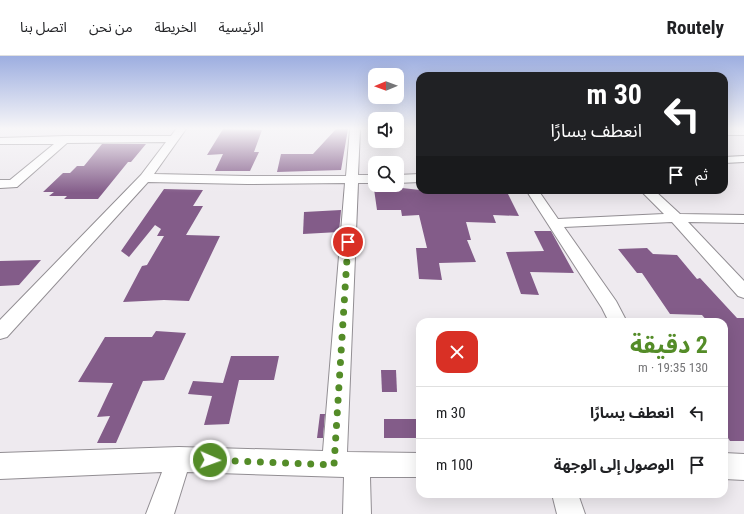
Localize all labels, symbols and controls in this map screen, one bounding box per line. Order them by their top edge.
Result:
text: Routely [667,16,724,39]
text: اتصل بنا [20,19,67,35]
text: من نحن [89,19,133,35]
text: الخريطة [155,19,197,35]
text: الرئيسية [219,19,264,35]
north arrow [368,68,404,104]
map controls [368,68,404,192]
text: 30 m [586,78,642,111]
icon: left [656,88,708,140]
button: sound [368,112,404,148]
text: انعطف يسارًا [550,120,642,141]
button: search [368,156,404,192]
icon: arrive [665,164,687,186]
text: ثم [695,166,708,184]
pin [331,225,365,259]
icon: arrive [337,231,359,253]
button: close [436,331,478,373]
text: 2 دقيقة [630,331,708,359]
text: 130 m · 19:35 [638,360,708,375]
icon: left [686,402,708,424]
text: 30 m [436,404,466,422]
text: انعطف يسارًا [590,404,674,422]
position arrow [189,439,231,481]
icon: arrive [686,454,708,476]
text: 100 m [436,456,473,474]
text: الوصول إلى الوجهة [554,456,674,474]

